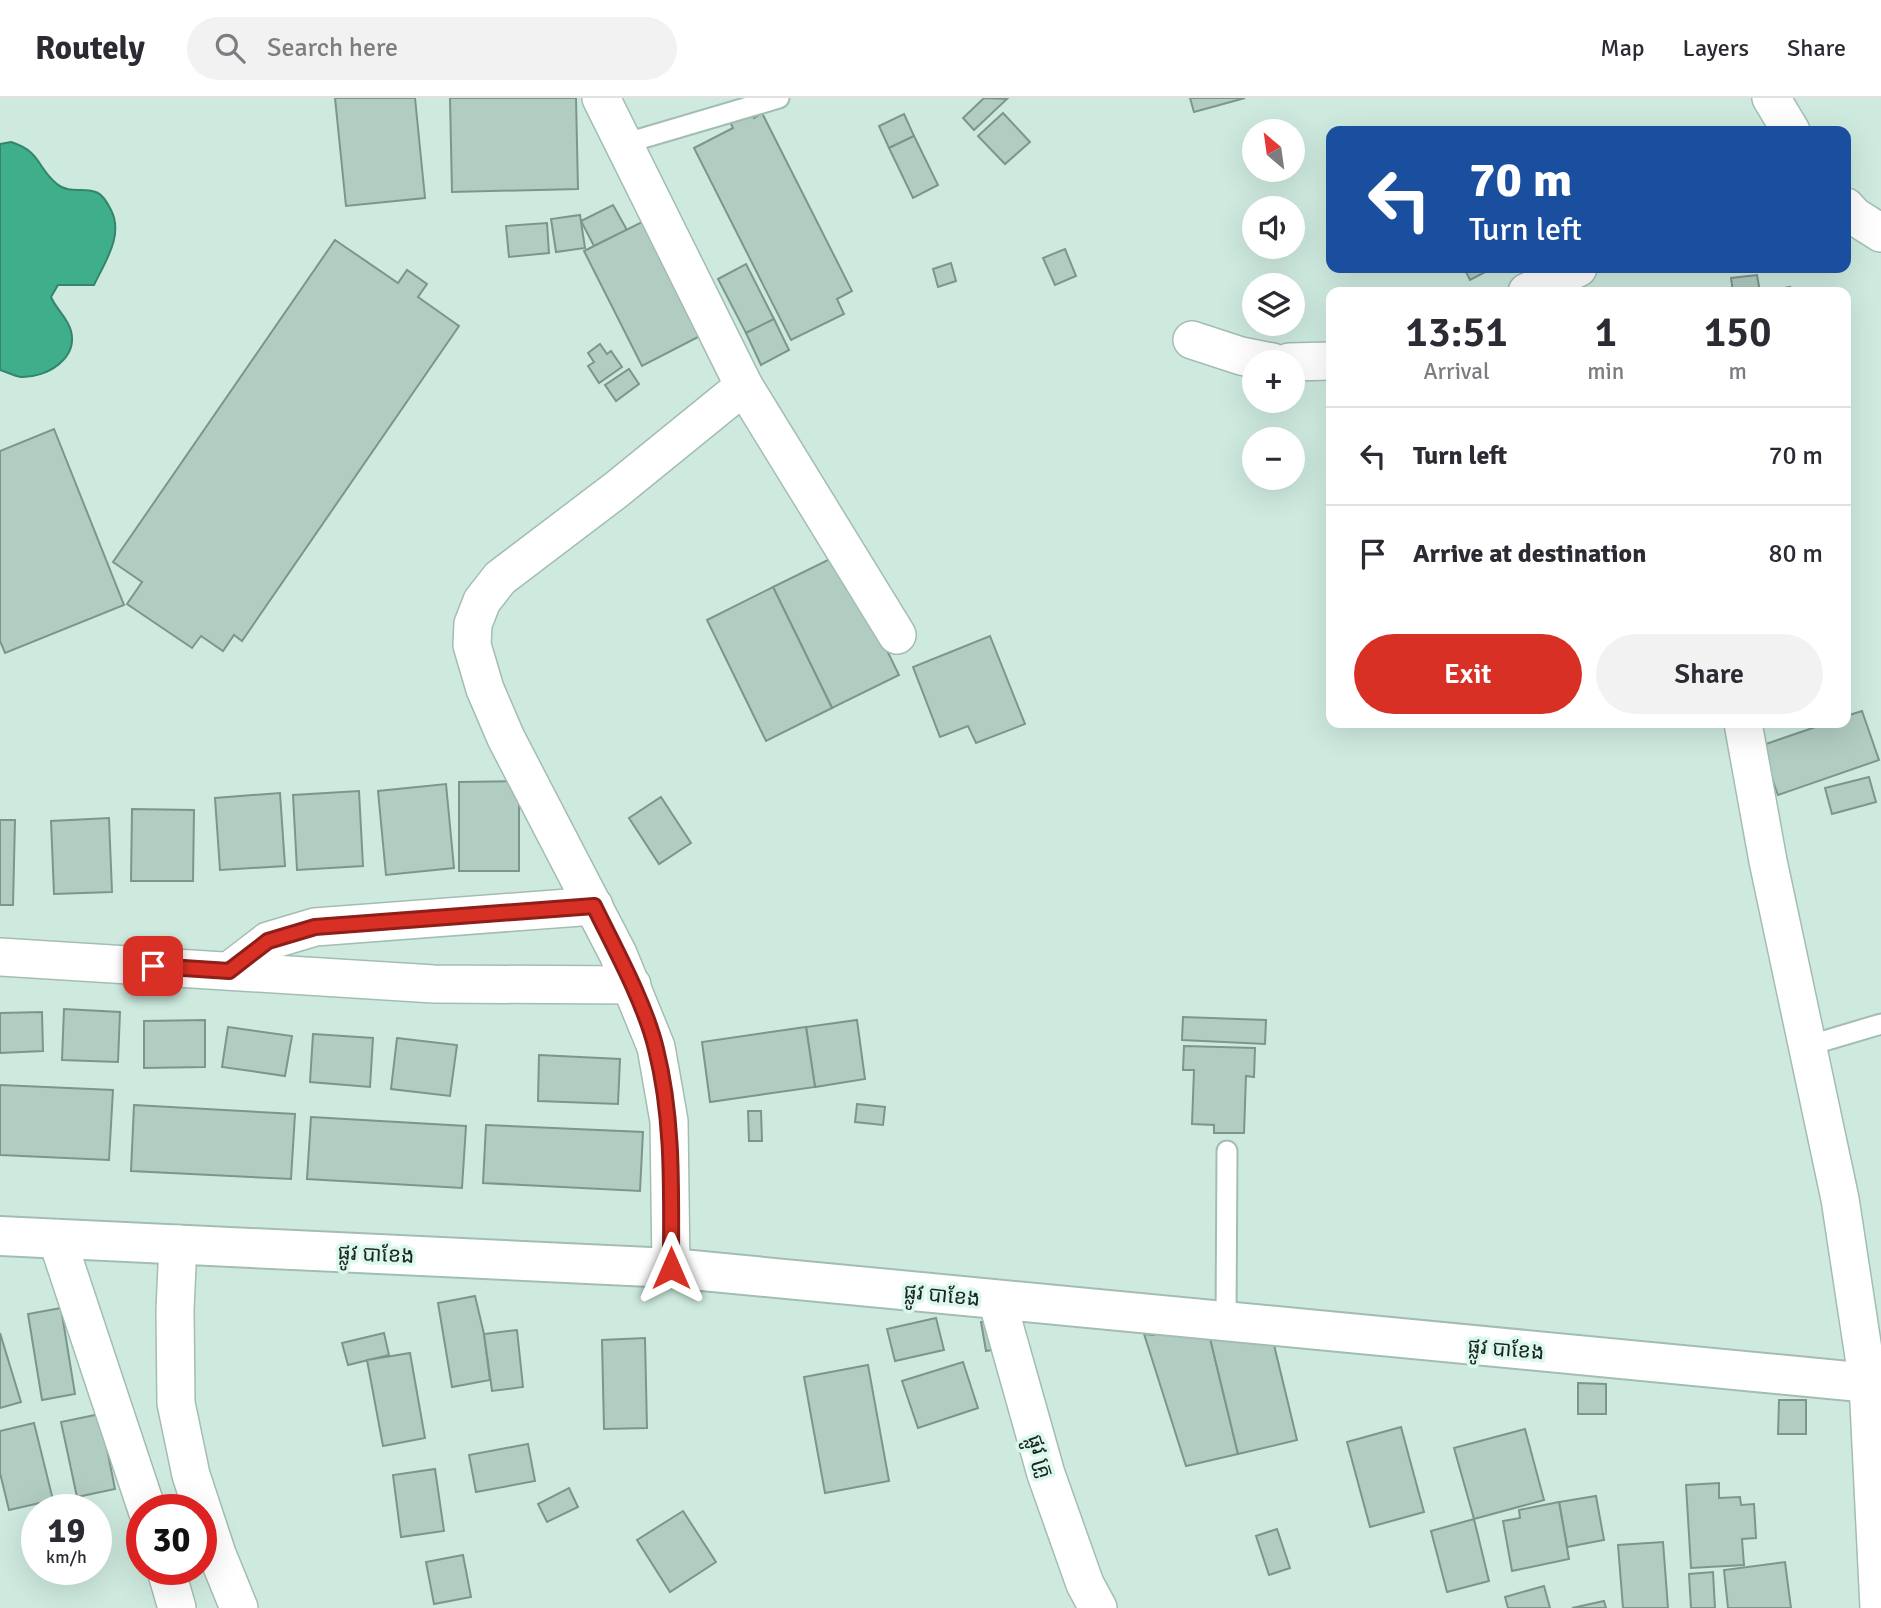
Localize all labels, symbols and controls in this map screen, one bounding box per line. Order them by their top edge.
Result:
search box [187,17,677,80]
text: Routely [35,28,145,69]
icon: search [211,29,249,67]
text: Search here [267,32,398,64]
text: Map [1600,33,1645,63]
text: Layers [1683,33,1749,63]
text: Share [1787,33,1846,63]
north arrow [1242,119,1306,182]
map controls [1242,119,1305,490]
text: 70 m [1469,150,1572,210]
icon: left [1354,154,1445,245]
button: sound [1242,196,1305,259]
text: Turn left [1469,210,1582,249]
button: layers [1242,273,1305,336]
text: 13:51 [1405,307,1508,358]
text: 1 [1594,307,1617,358]
text: 150 [1704,307,1772,358]
button: + [1242,350,1305,413]
text: Arrival [1423,357,1490,386]
text: min [1587,357,1624,386]
text: m [1728,357,1747,386]
button: − [1242,427,1305,490]
icon: left [1354,437,1392,475]
text: Turn left [1413,440,1507,472]
text: 70 m [1768,440,1823,472]
icon: arrive [1354,535,1392,573]
text: Arrive at destination [1413,538,1646,570]
text: 80 m [1768,538,1823,570]
button: Exit [1354,634,1582,714]
button: Share [1596,634,1823,714]
pin [123,936,183,996]
icon: arrive [134,947,172,985]
position arrow [634,1231,708,1305]
street label: ផ្លូវ បាខែង [337,1239,415,1275]
street label: ផ្លូវ បាខែង [902,1278,982,1318]
street label: ផ្លូវ បាខែង [1466,1333,1545,1371]
street label: ផ្លូវ គ្រូ [1016,1431,1060,1483]
speed limit sign: 30 [126,1494,217,1585]
text: 19 [48,1509,85,1552]
text: km/h [46,1546,87,1568]

